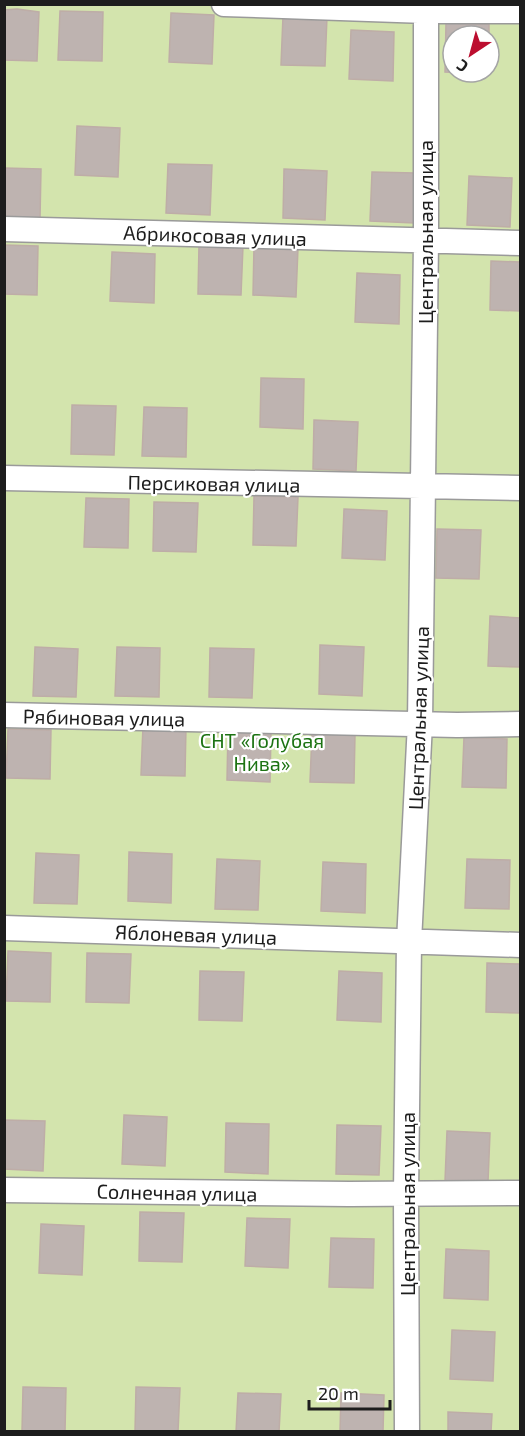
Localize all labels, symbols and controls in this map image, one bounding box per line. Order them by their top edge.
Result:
north arrow [441,24,501,84]
text: С [452,56,471,77]
street label: Центральная улица [413,140,438,324]
street label: Абрикосовая улица [123,220,307,251]
street label: Персиковая улица [127,469,301,498]
street label: Центральная улица [403,626,434,810]
street label: Рябиновая улица [23,704,185,731]
park label: СНТ «Голубая Нива» [200,728,324,775]
street label: Яблоневая улица [115,919,277,950]
street label: Центральная улица [395,1112,420,1296]
street label: Солнечная улица [96,1179,258,1206]
scale bar [309,1373,390,1411]
text: 20 m [318,1382,359,1404]

